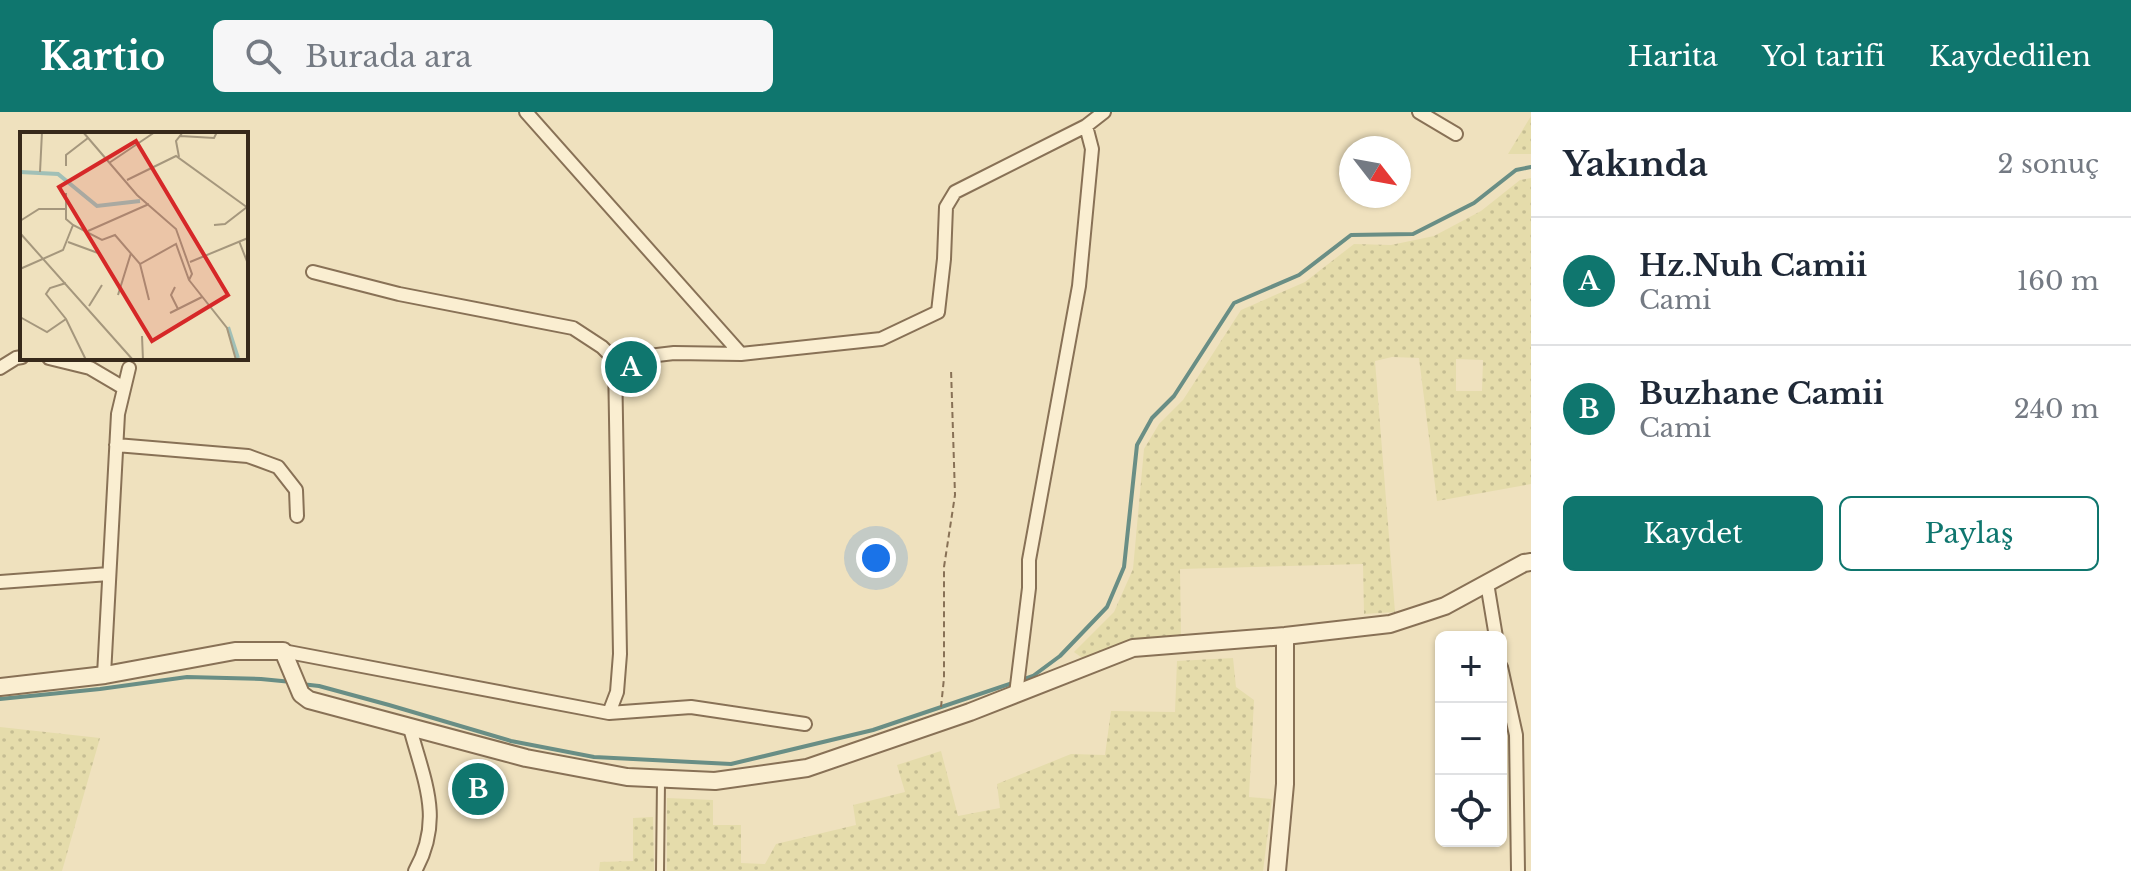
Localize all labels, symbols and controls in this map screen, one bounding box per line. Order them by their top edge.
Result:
search box [213,20,773,92]
text: Kartio [40,33,165,80]
icon: search [241,34,285,78]
text: Burada ara [305,38,472,75]
text: Harita [1627,39,1718,74]
text: Yol tarifi [1762,39,1885,74]
text: Kaydedilen [1929,39,2091,74]
inset map [20,132,248,360]
north arrow [1339,136,1411,208]
text: Yakında [1563,143,1708,185]
text: 2 sonuç [1997,148,2099,180]
text: Hz.Nuh Camii [1639,247,1867,284]
text: A [1578,265,1600,297]
text: 160 m [2017,265,2099,297]
text: Cami [1639,284,1711,316]
pin: A [605,337,657,397]
text: Buzhane Camii [1639,375,1884,412]
text: B [1579,393,1599,425]
text: 240 m [2014,393,2099,425]
text: Cami [1639,412,1711,444]
button: Kaydet [1563,496,1823,571]
button: Paylaş [1839,496,2099,571]
your location [856,538,896,578]
map controls [1435,631,1507,847]
button: + [1435,631,1507,703]
button: − [1435,703,1507,775]
pin: B [452,759,504,819]
button: locate [1435,775,1507,847]

